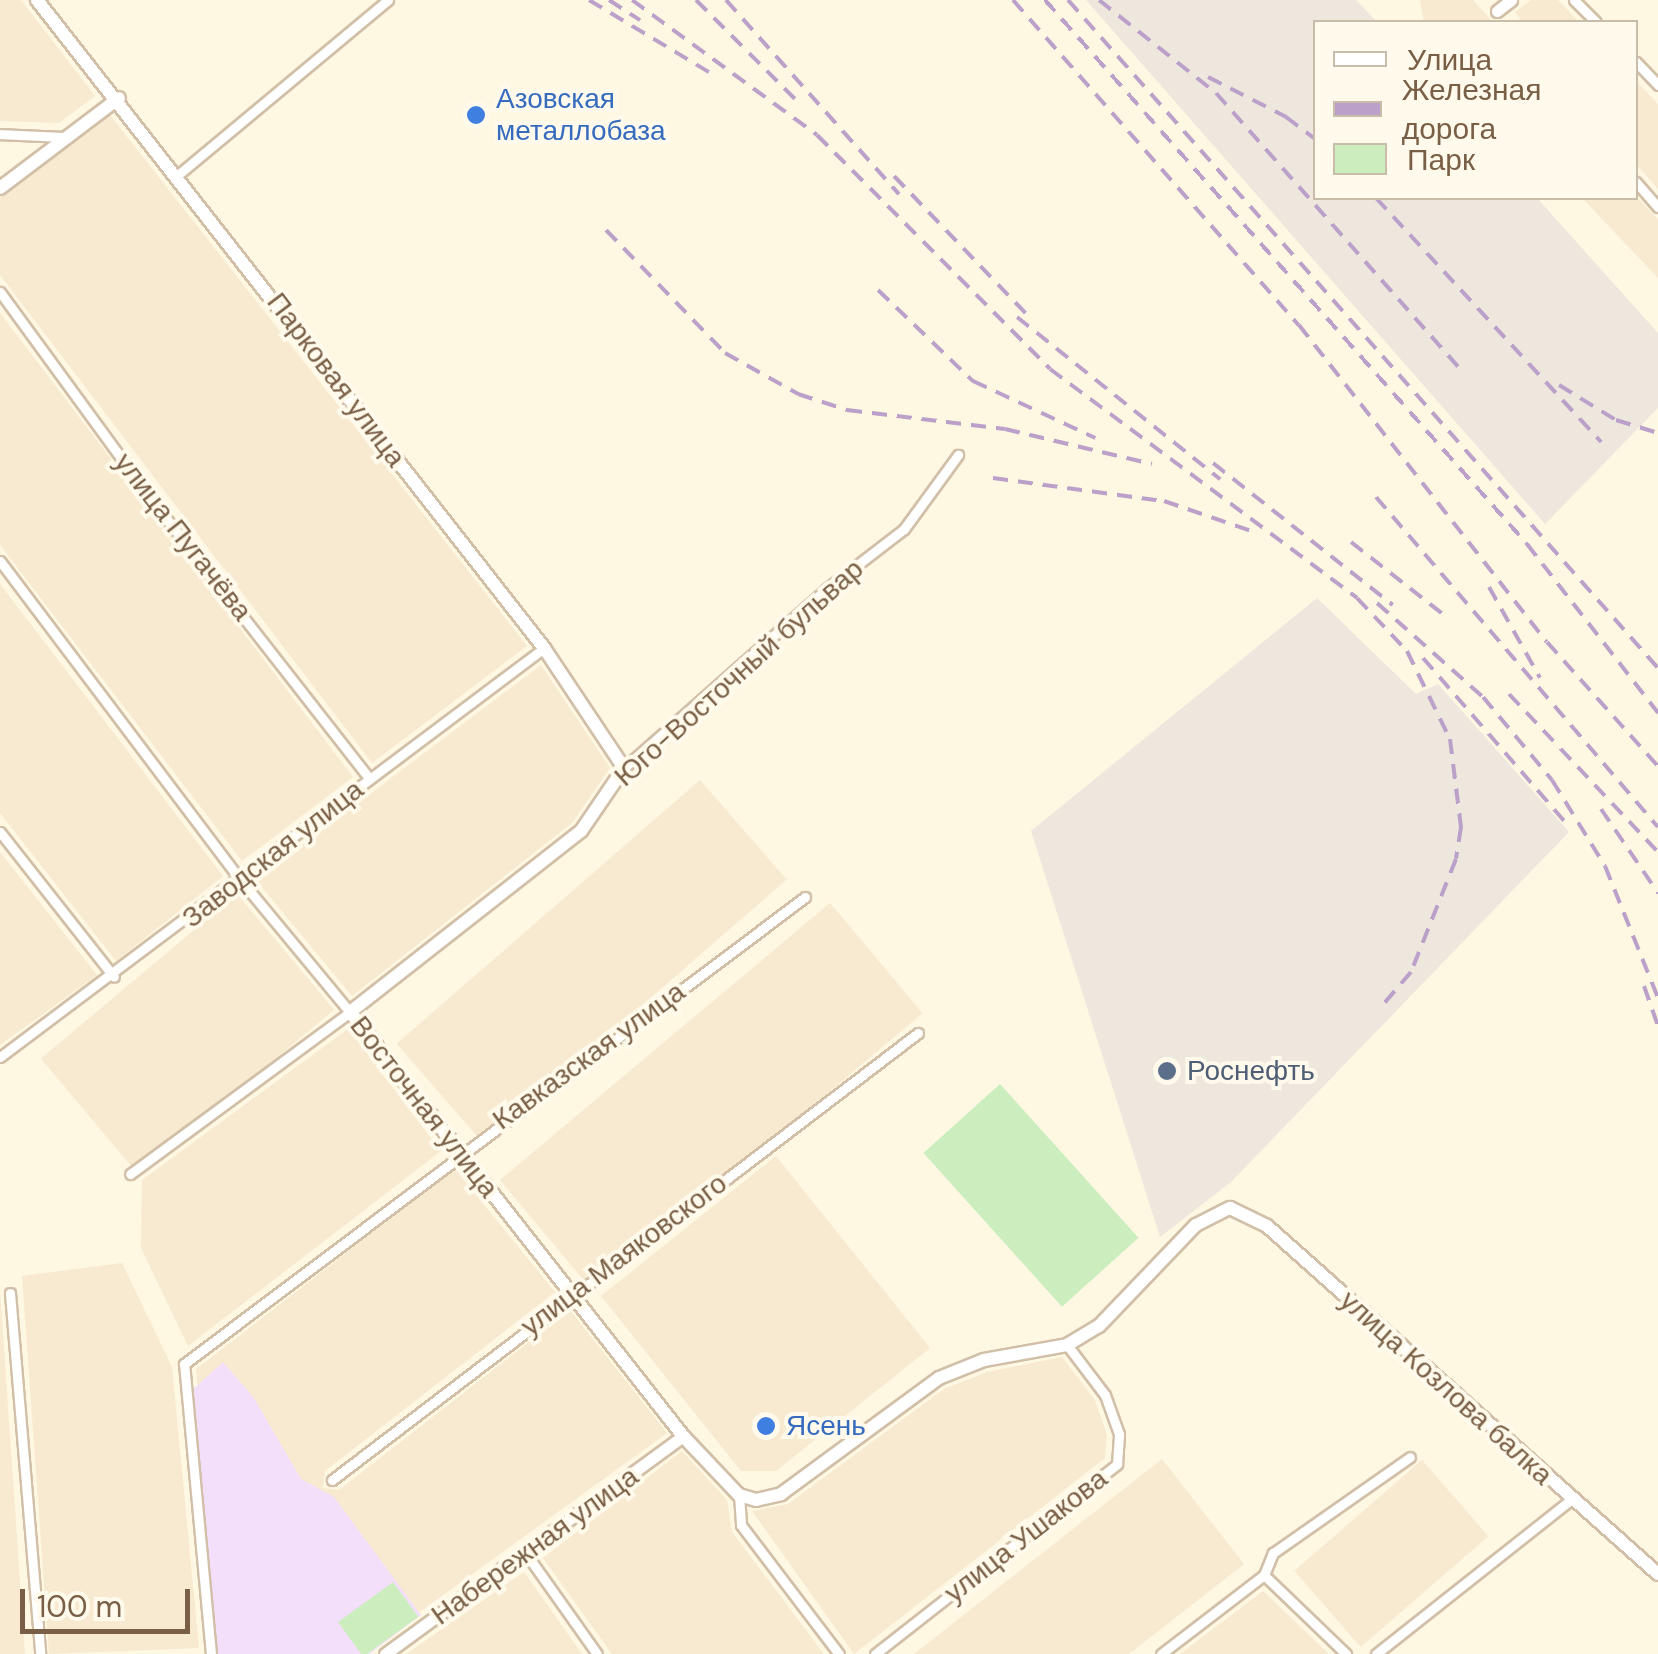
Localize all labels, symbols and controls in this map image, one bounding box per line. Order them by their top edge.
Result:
legend [1313,20,1638,200]
text: Улица [1407,40,1492,79]
text: Железная дорога [1402,70,1541,148]
place label: Азовская металлобаза [496,82,666,148]
marker: Азовская металлобаза [465,104,487,126]
text: Парк [1407,140,1475,179]
street label: Парковая улица [260,286,412,474]
street label: улица Пугачёва [107,447,259,627]
street label: Юго-Восточный бульвар [608,552,870,794]
street label: Заводская улица [176,773,370,935]
street label: Кавказская улица [486,975,692,1137]
street label: Восточная улица [343,1010,505,1204]
place label: Роснефть [1187,1054,1315,1088]
marker: Роснефть [1156,1060,1178,1082]
street label: улица Маяковского [515,1167,733,1343]
street label: улица Козлова балка [1333,1284,1559,1492]
place label: Ясень [786,1409,866,1443]
marker: Ясень [755,1415,777,1437]
street label: Набережная улица [425,1460,645,1632]
street label: улица Ушакова [938,1462,1114,1610]
scale bar [25,1569,195,1631]
text: 100 m [37,1587,122,1626]

